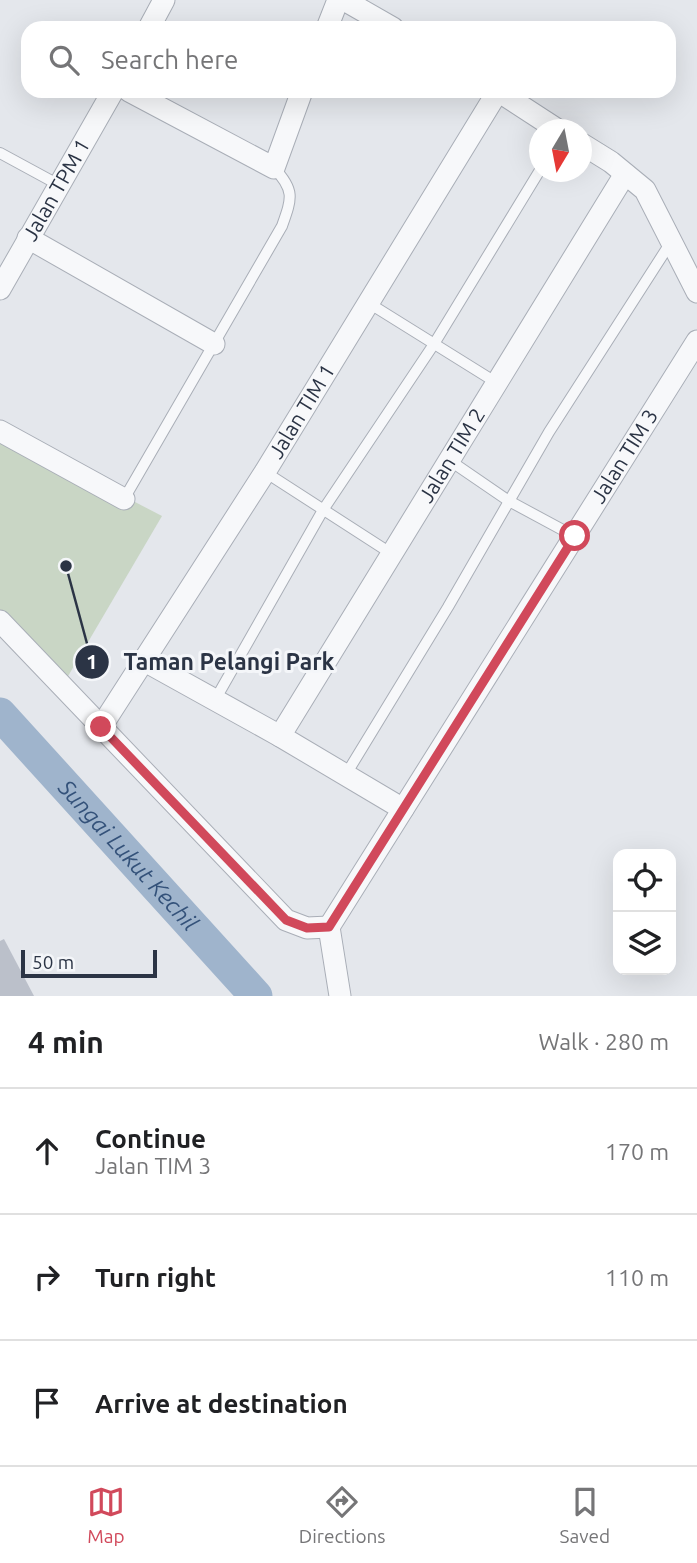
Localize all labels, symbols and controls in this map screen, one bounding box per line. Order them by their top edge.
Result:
search box [21,21,676,98]
icon: search [45,41,83,79]
text: Search here [101,45,238,74]
north arrow [529,119,592,182]
street label: Jalan TPM 1 [17,134,94,245]
street label: Jalan TIM 1 [263,359,339,463]
street label: Jalan TIM 2 [413,404,489,507]
street label: Jalan TIM 3 [585,404,662,507]
route start [559,520,590,551]
callout: Taman Pelangi Park [74,640,348,684]
text: 1 [86,649,98,673]
text: Taman Pelangi Park [123,649,335,674]
route end [85,711,116,742]
water label: Sungai Lukut Kechil [53,774,204,936]
map controls [613,849,676,975]
button: locate [613,849,676,912]
button: layers [613,912,676,975]
scale bar [21,947,158,979]
text: 50 m [32,951,74,973]
text: 4 min [28,1025,104,1059]
text: Walk · 280 m [538,1029,669,1054]
text: Continue [95,1124,206,1153]
icon: ahead [28,1132,66,1170]
text: 170 m [605,1139,669,1164]
text: Jalan TIM 3 [95,1153,211,1178]
icon: right [28,1258,66,1296]
text: Turn right [95,1263,216,1292]
text: 110 m [605,1265,669,1290]
icon: arrive [28,1384,66,1422]
text: Arrive at destination [95,1389,348,1418]
tab: Map [87,1483,125,1547]
tab: Directions [299,1483,386,1547]
tab: Saved [559,1483,610,1547]

